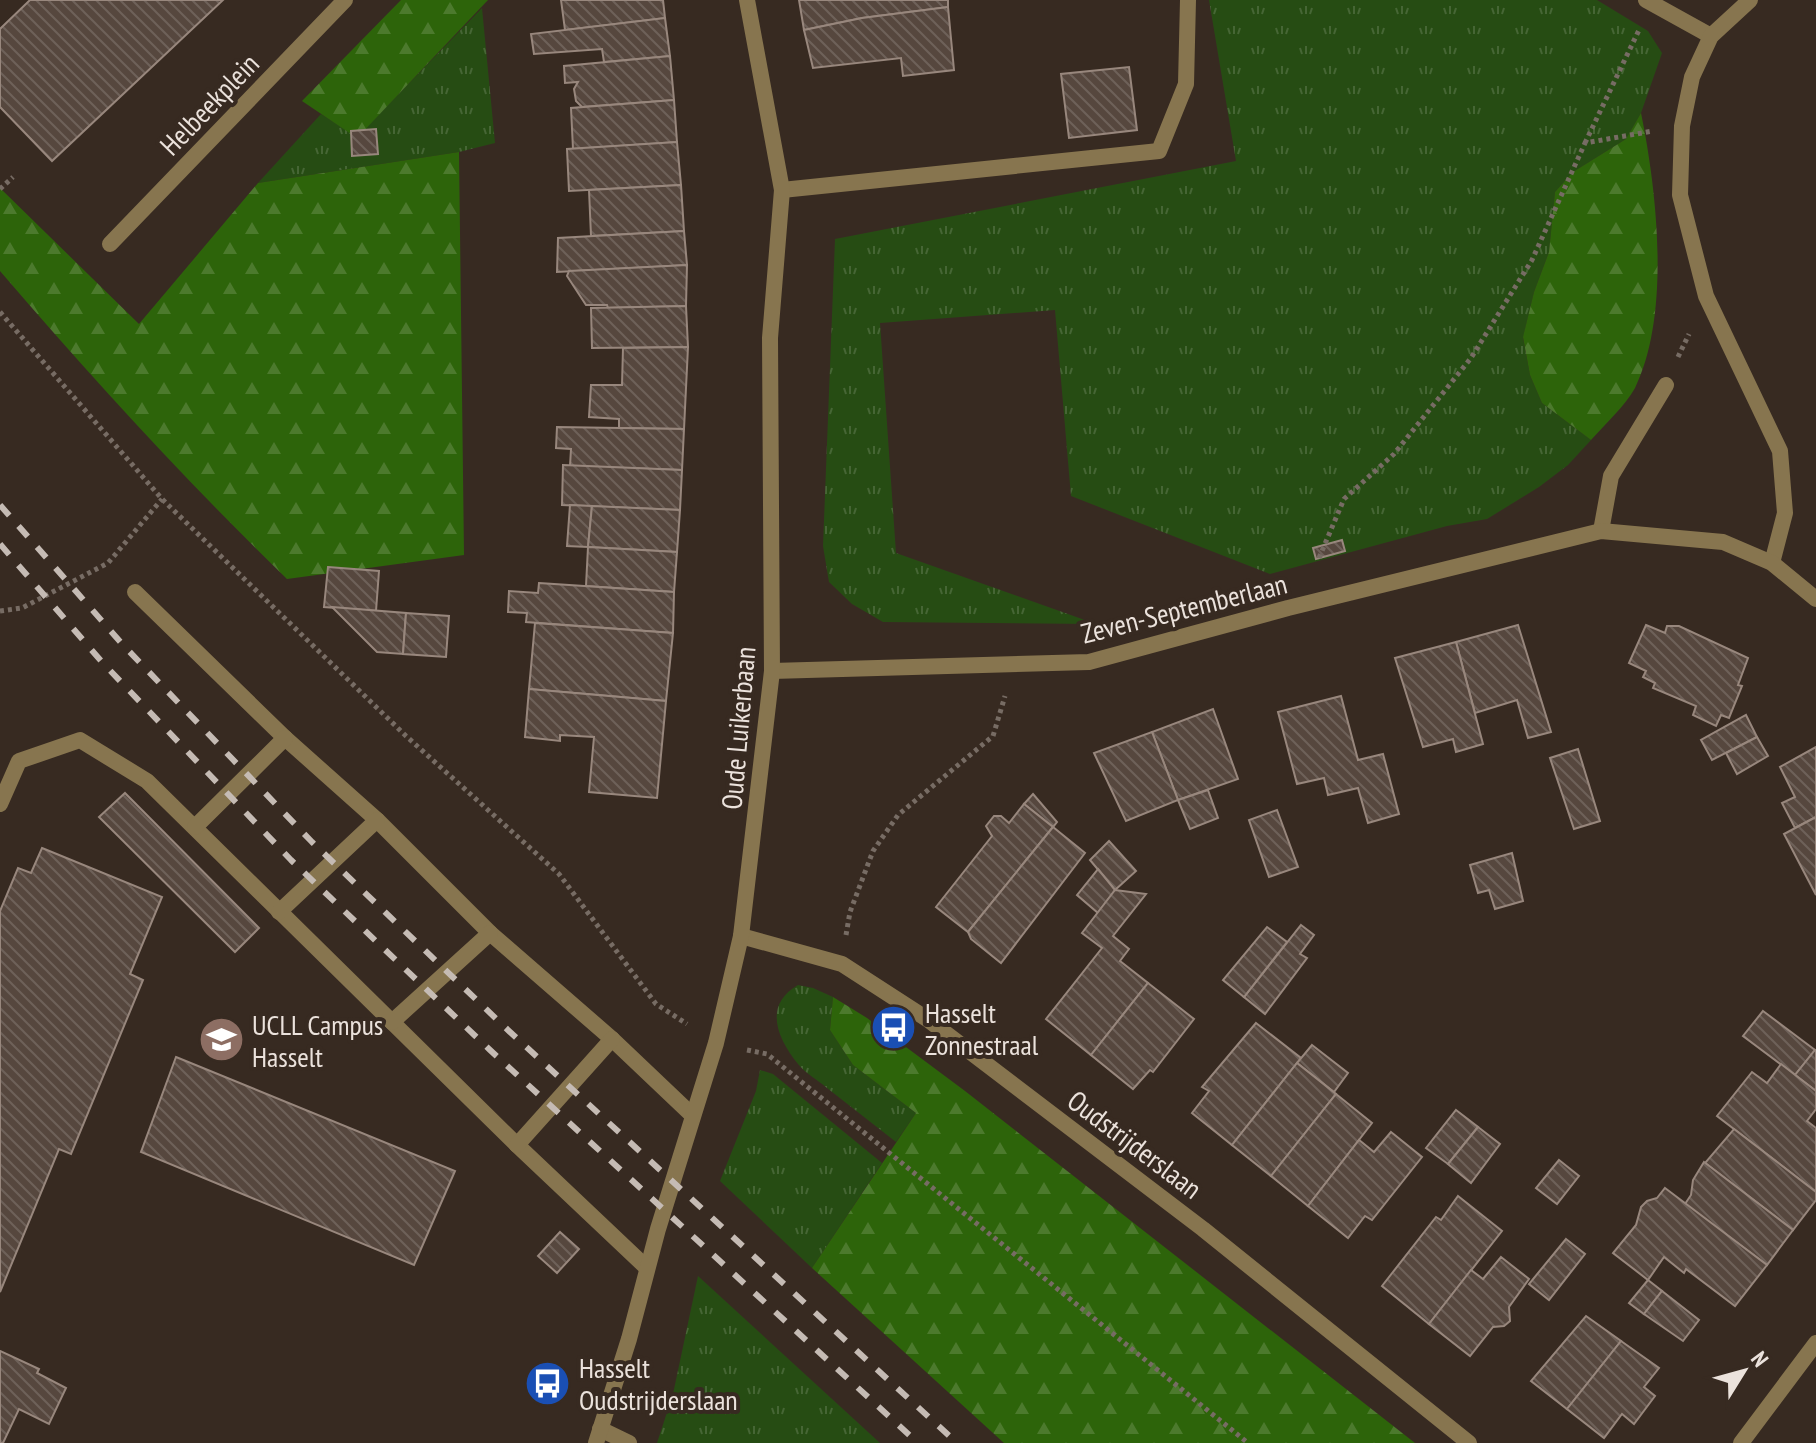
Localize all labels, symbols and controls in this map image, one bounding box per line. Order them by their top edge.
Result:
street label: Helbeekplein [151,45,267,163]
street label: Zeven-Septemberlaan [1077,565,1291,651]
street label: Oude Luikerbaan [712,645,764,811]
place label: Hasselt Zonnestraal [925,994,1039,1063]
bus stop icon: Hasselt Zonnestraal [870,1004,918,1052]
place label: UCLL Campus Hasselt [252,1006,383,1075]
school or university icon: UCLL Campus Hasselt [197,1016,245,1064]
street label: Oudstrijderslaan [1061,1081,1209,1207]
north arrow [1704,1331,1784,1411]
text: N [1745,1346,1775,1372]
place label: Hasselt Oudstrijderslaan [579,1349,738,1418]
bus stop icon: Hasselt Oudstrijderslaan [524,1359,572,1407]

